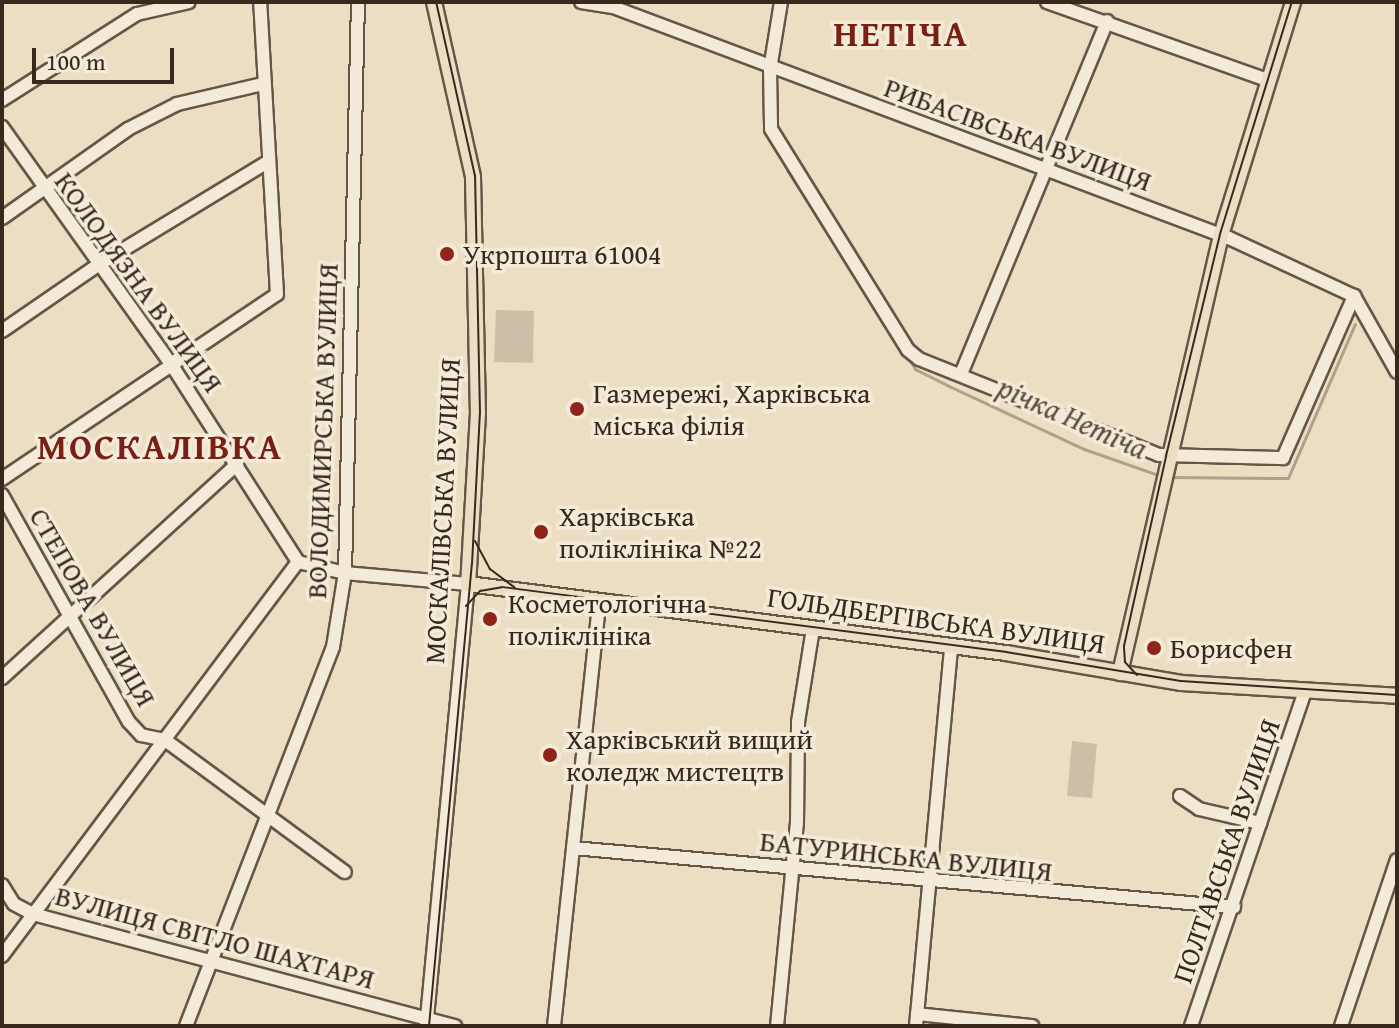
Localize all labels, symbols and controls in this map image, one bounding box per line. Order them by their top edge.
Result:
district label: НЕТІЧА [833,11,969,55]
scale bar [36,32,178,82]
text: 100 m [46,44,106,79]
street label: РИБАСІВСЬКА ВУЛИЦЯ [880,70,1156,198]
street label: КОЛОДЯЗНА ВУЛИЦЯ [48,165,230,399]
place label: Укрпошта 61004 [463,237,662,271]
marker: Укрпошта 61004 [438,245,456,263]
street label: ВОЛОДИМИРСЬКА ВУЛИЦЯ [299,263,345,599]
street label: МОСКАЛІВСЬКА ВУЛИЦЯ [417,357,467,665]
water label: річка Нетіча [993,368,1153,466]
place label: Газмережі, Харківська міська філія [593,376,870,442]
marker: Газмережі, Харківська міська філія [568,400,586,418]
district label: МОСКАЛІВКА [37,424,283,468]
place label: Харківська поліклініка №22 [559,499,762,565]
street label: СТЕПОВА ВУЛИЦЯ [23,502,163,712]
marker: Харківська поліклініка №22 [530,521,552,543]
street label: ГОЛЬДБЕРГІВСЬКА ВУЛИЦЯ [765,580,1107,660]
place label: Косметологічна поліклініка [508,586,707,652]
marker: Косметологічна поліклініка [479,608,501,630]
place label: Борисфен [1170,631,1292,665]
marker: Борисфен [1145,639,1163,657]
street label: ПОЛТАВСЬКА ВУЛИЦЯ [1165,715,1287,987]
place label: Харківський вищий коледж мистецтв [566,722,813,788]
marker: Харківський вищий коледж мистецтв [541,746,559,764]
street label: БАТУРИНСЬКА ВУЛИЦЯ [758,824,1054,888]
street label: ВУЛИЦЯ СВІТЛО ШАХТАРЯ [52,878,378,996]

